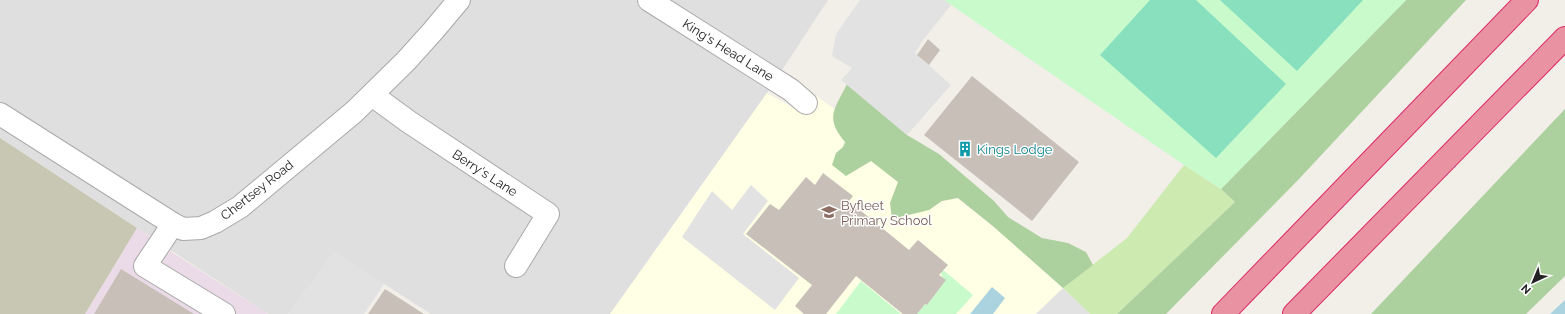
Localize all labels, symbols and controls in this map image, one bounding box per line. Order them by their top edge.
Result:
street label: King's Head Lane [680,16,777,84]
building icon: Kings Lodge [956,140,974,158]
place label: Kings Lodge [977,142,1053,157]
street label: Berry's Lane [450,146,521,200]
street label: Chertsey Road [218,157,296,223]
place label: Byfleet Primary School [841,198,932,228]
school or university icon: Byfleet Primary School [820,203,838,221]
north arrow [1513,262,1553,302]
text: N [1519,281,1534,296]

